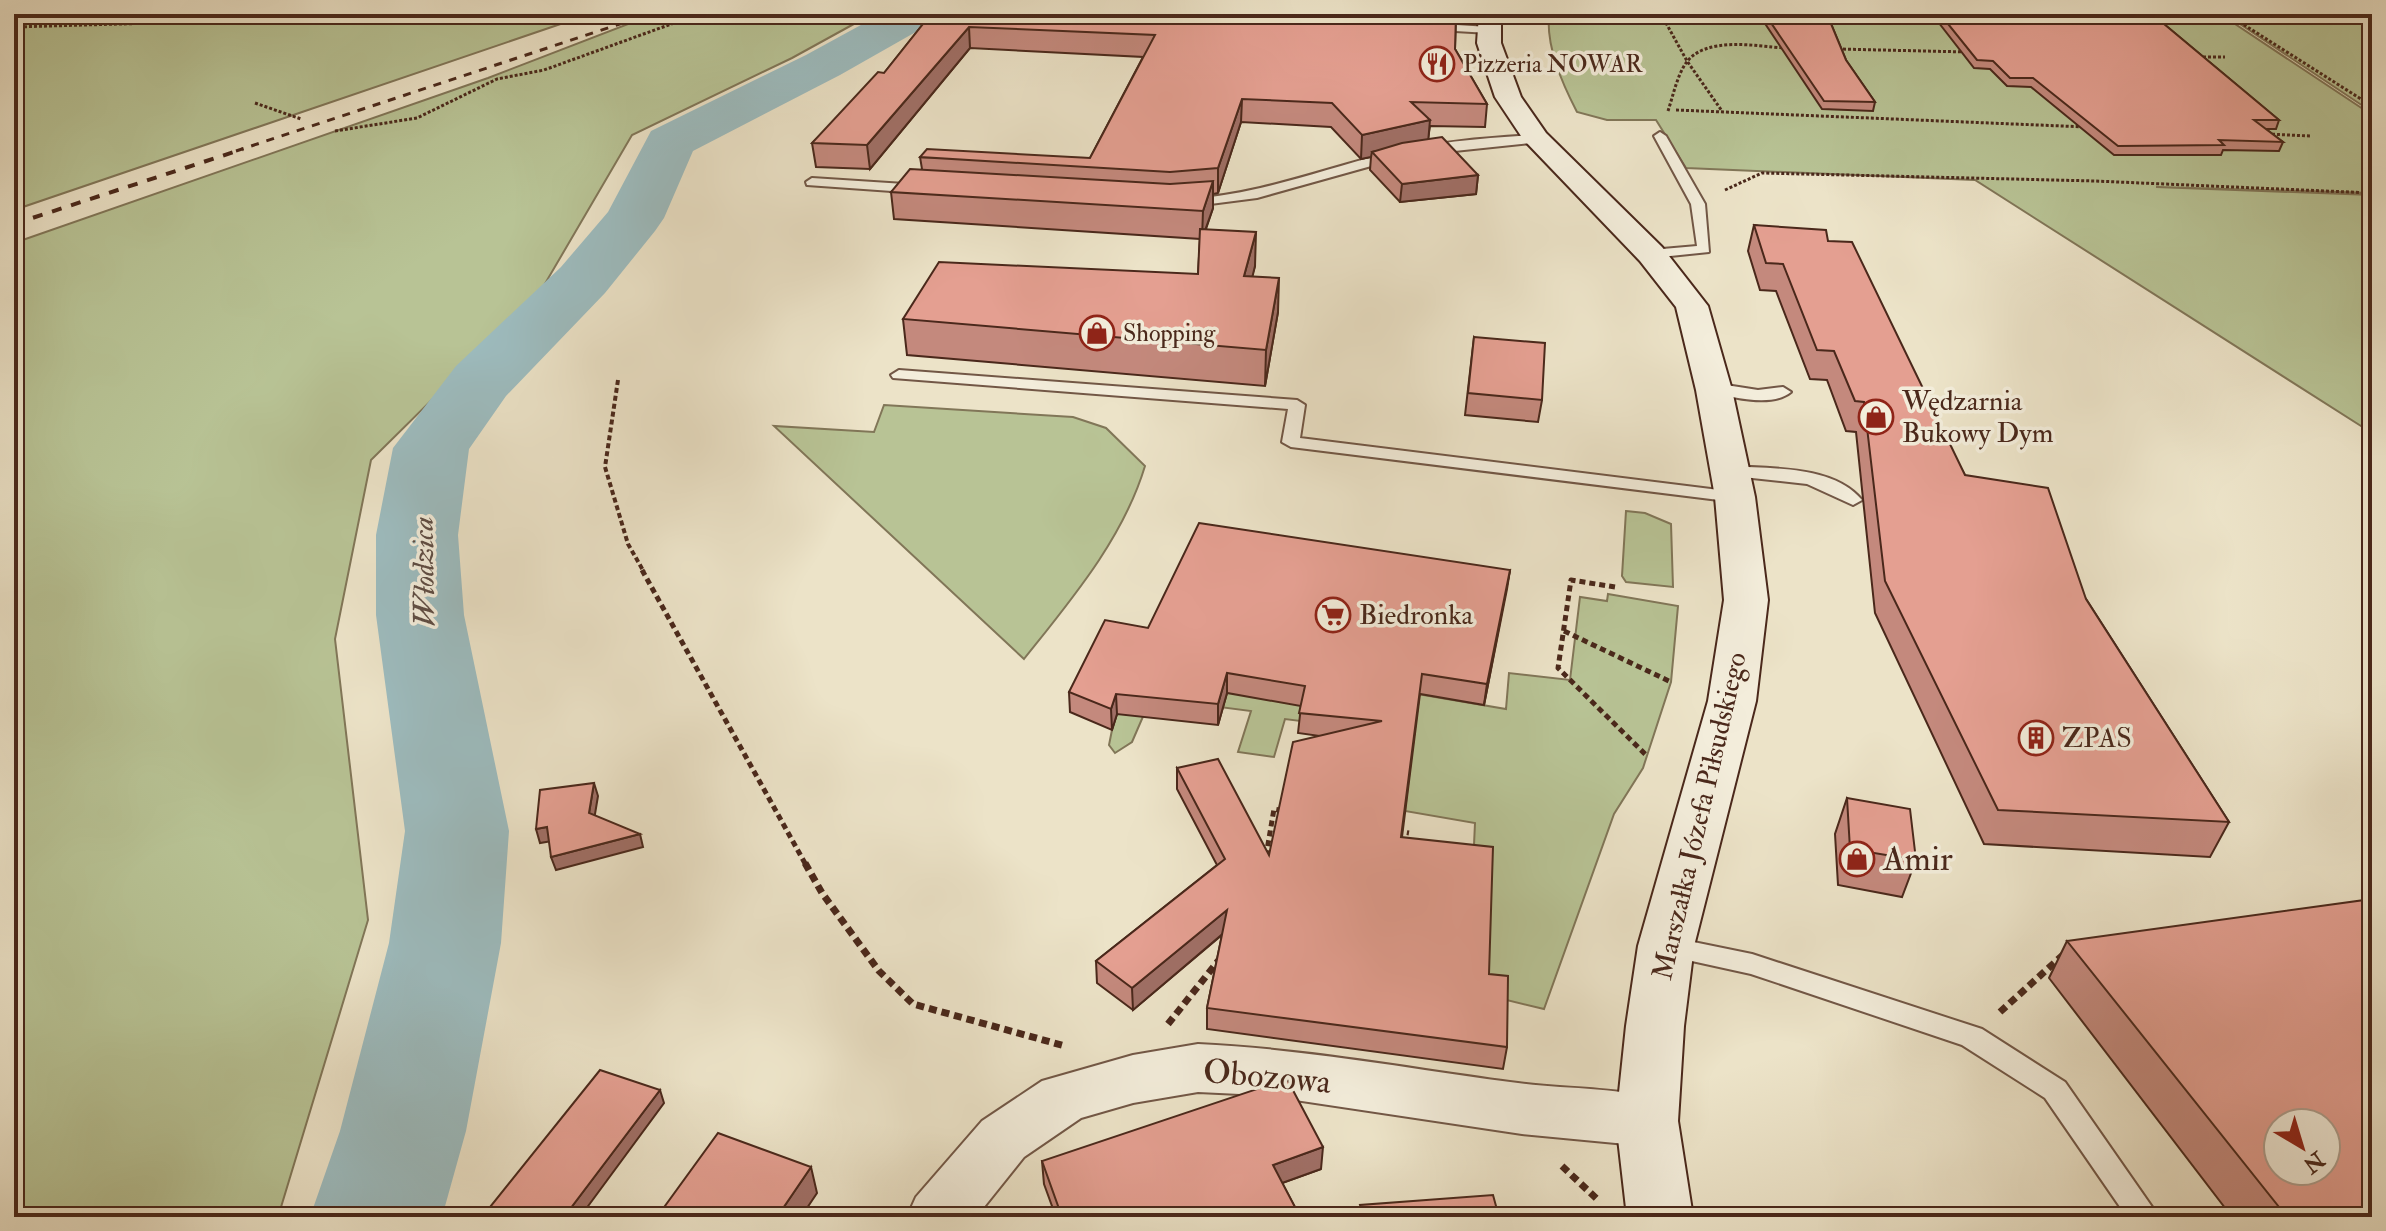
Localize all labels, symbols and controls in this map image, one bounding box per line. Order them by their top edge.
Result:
restaurant icon: Pizzeria NOWAR [1418,45,1456,83]
place label: Pizzeria NOWAR [1463,49,1643,80]
shop icon: Shopping [1078,314,1116,352]
place label: Shopping [1123,318,1216,349]
place label: Wędzarnia Bukowy Dym [1901,384,2054,451]
shop icon: Wędzarnia Bukowy Dym [1857,398,1895,436]
water label: Włodzica [405,516,443,628]
supermarket icon: Biedronka [1314,596,1352,634]
place label: Biedronka [1359,598,1473,633]
street label: Marszałka Józefa Piłsudskiego [1645,649,1755,983]
building icon: ZPAS [2017,719,2055,757]
place label: ZPAS [2062,721,2132,756]
place label: Amir [1882,838,1953,881]
shop icon: Amir [1838,840,1876,878]
street label: Obozowa [1201,1050,1334,1104]
north arrow [2262,1107,2342,1187]
text: N [2297,1144,2331,1179]

